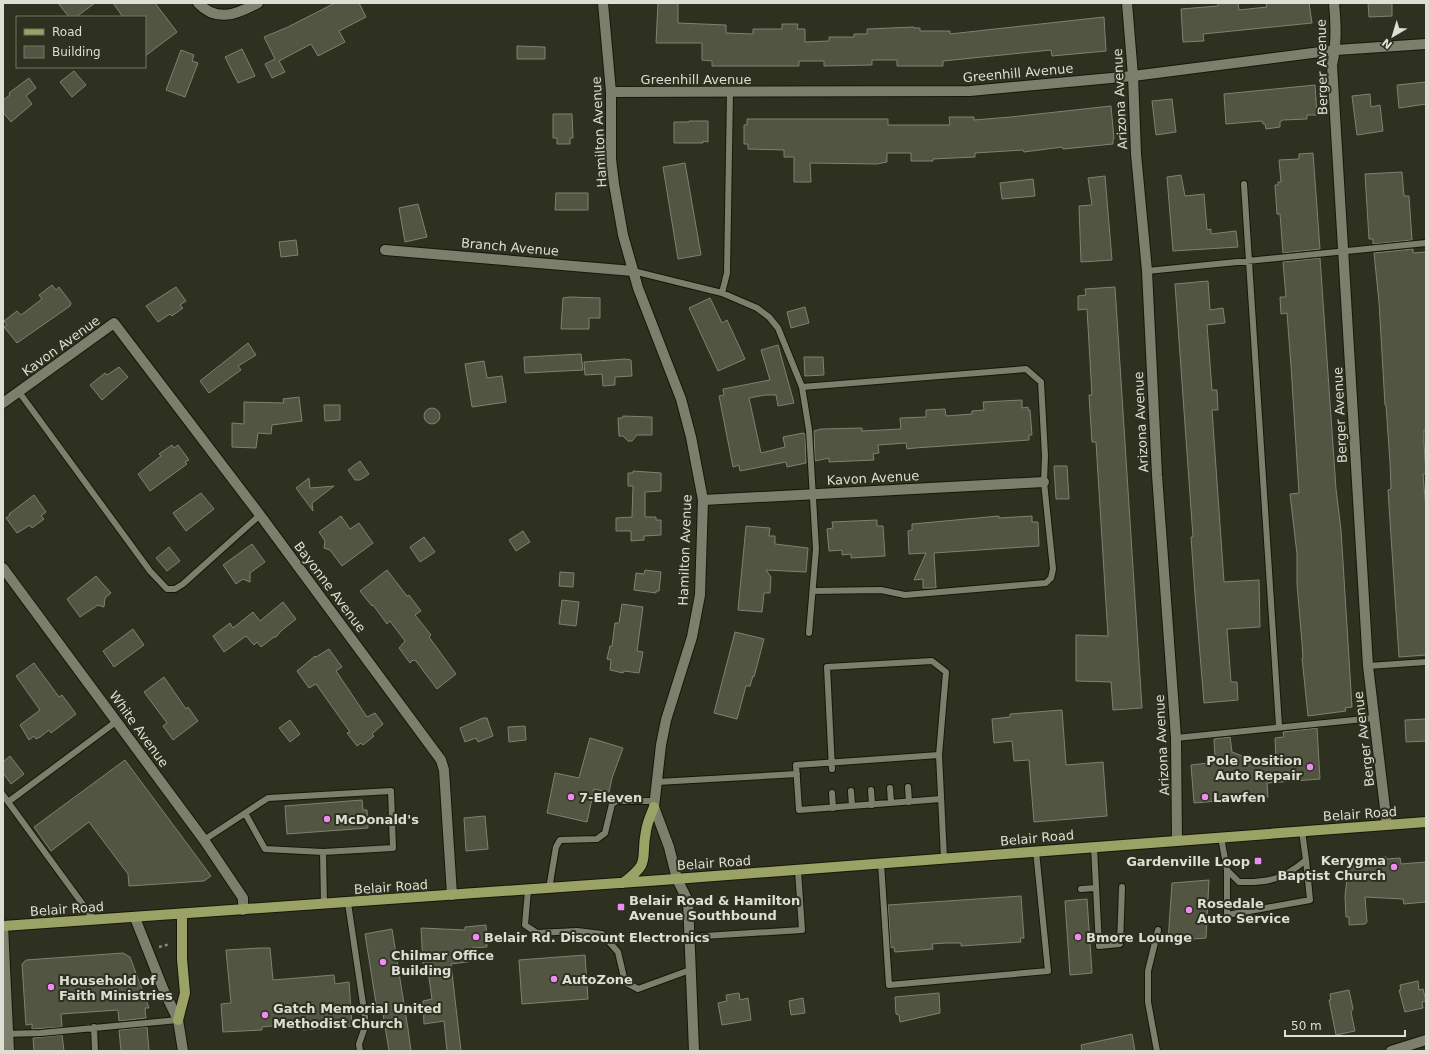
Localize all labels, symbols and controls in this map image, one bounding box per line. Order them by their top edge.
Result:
legend [16,16,146,68]
north arrow [1373,16,1413,56]
street label: Berger Avenue [1314,19,1330,115]
text: Road [52,25,82,39]
text: N [1380,36,1395,51]
text: Building [52,45,101,59]
street label: Arizona Avenue [1110,48,1130,150]
street label: Greenhill Avenue [962,61,1074,85]
street label: Greenhill Avenue [641,72,751,87]
street label: Hamilton Avenue [589,76,609,188]
street label: Branch Avenue [460,235,560,259]
street label: Kavon Avenue [19,313,103,379]
street label: Berger Avenue [1330,367,1350,463]
street label: Arizona Avenue [1131,371,1151,473]
street label: Kavon Avenue [826,468,920,488]
street label: Hamilton Avenue [676,494,694,606]
street label: Bayonne Avenue [291,539,369,635]
street label: White Avenue [106,688,172,770]
street label: Berger Avenue [1351,690,1377,788]
street label: Arizona Avenue [1152,694,1172,796]
place label: Pole Position Auto Repair [1206,753,1303,783]
marker: Pole Position Auto Repair [1305,762,1315,772]
place label: 7-Eleven [579,790,642,805]
place label: Lawfen [1213,790,1266,805]
marker: 7-Eleven [566,792,576,802]
marker: Lawfen [1200,792,1210,802]
street label: Belair Road [1322,804,1398,824]
place label: McDonald's [335,812,419,827]
marker: McDonald's [322,814,332,824]
street label: Belair Road [999,827,1075,849]
street label: Belair Road [676,853,752,873]
place label: Kerygma Baptist Church [1277,853,1386,883]
place label: Gardenville Loop [1126,854,1250,869]
marker: Gardenville Loop [1253,856,1263,866]
marker: Kerygma Baptist Church [1389,862,1399,872]
street label: Belair Road [353,877,429,897]
place label: Belair Road & Hamilton Avenue Southbound [629,893,800,923]
place label: Rosedale Auto Service [1197,896,1290,926]
street label: Belair Road [29,899,105,919]
marker: Belair Road & Hamilton Avenue Southbound [616,902,626,912]
marker: Rosedale Auto Service [1184,905,1194,915]
place label: Belair Rd. Discount Electronics [484,930,710,945]
place label: Bmore Lounge [1086,930,1192,945]
marker: Belair Rd. Discount Electronics [471,932,481,942]
marker: Bmore Lounge [1073,932,1083,942]
place label: Chilmar Office Building [391,948,494,978]
marker: Chilmar Office Building [378,957,388,967]
place label: AutoZone [562,972,633,987]
place label: Household of Faith Ministries [59,973,173,1003]
marker: AutoZone [549,974,559,984]
marker: Household of Faith Ministries [46,982,56,992]
place label: Gatch Memorial United Methodist Church [273,1001,442,1031]
marker: Gatch Memorial United Methodist Church [260,1010,270,1020]
scale bar [1285,1012,1405,1038]
text: 50 m [1291,1019,1322,1033]

